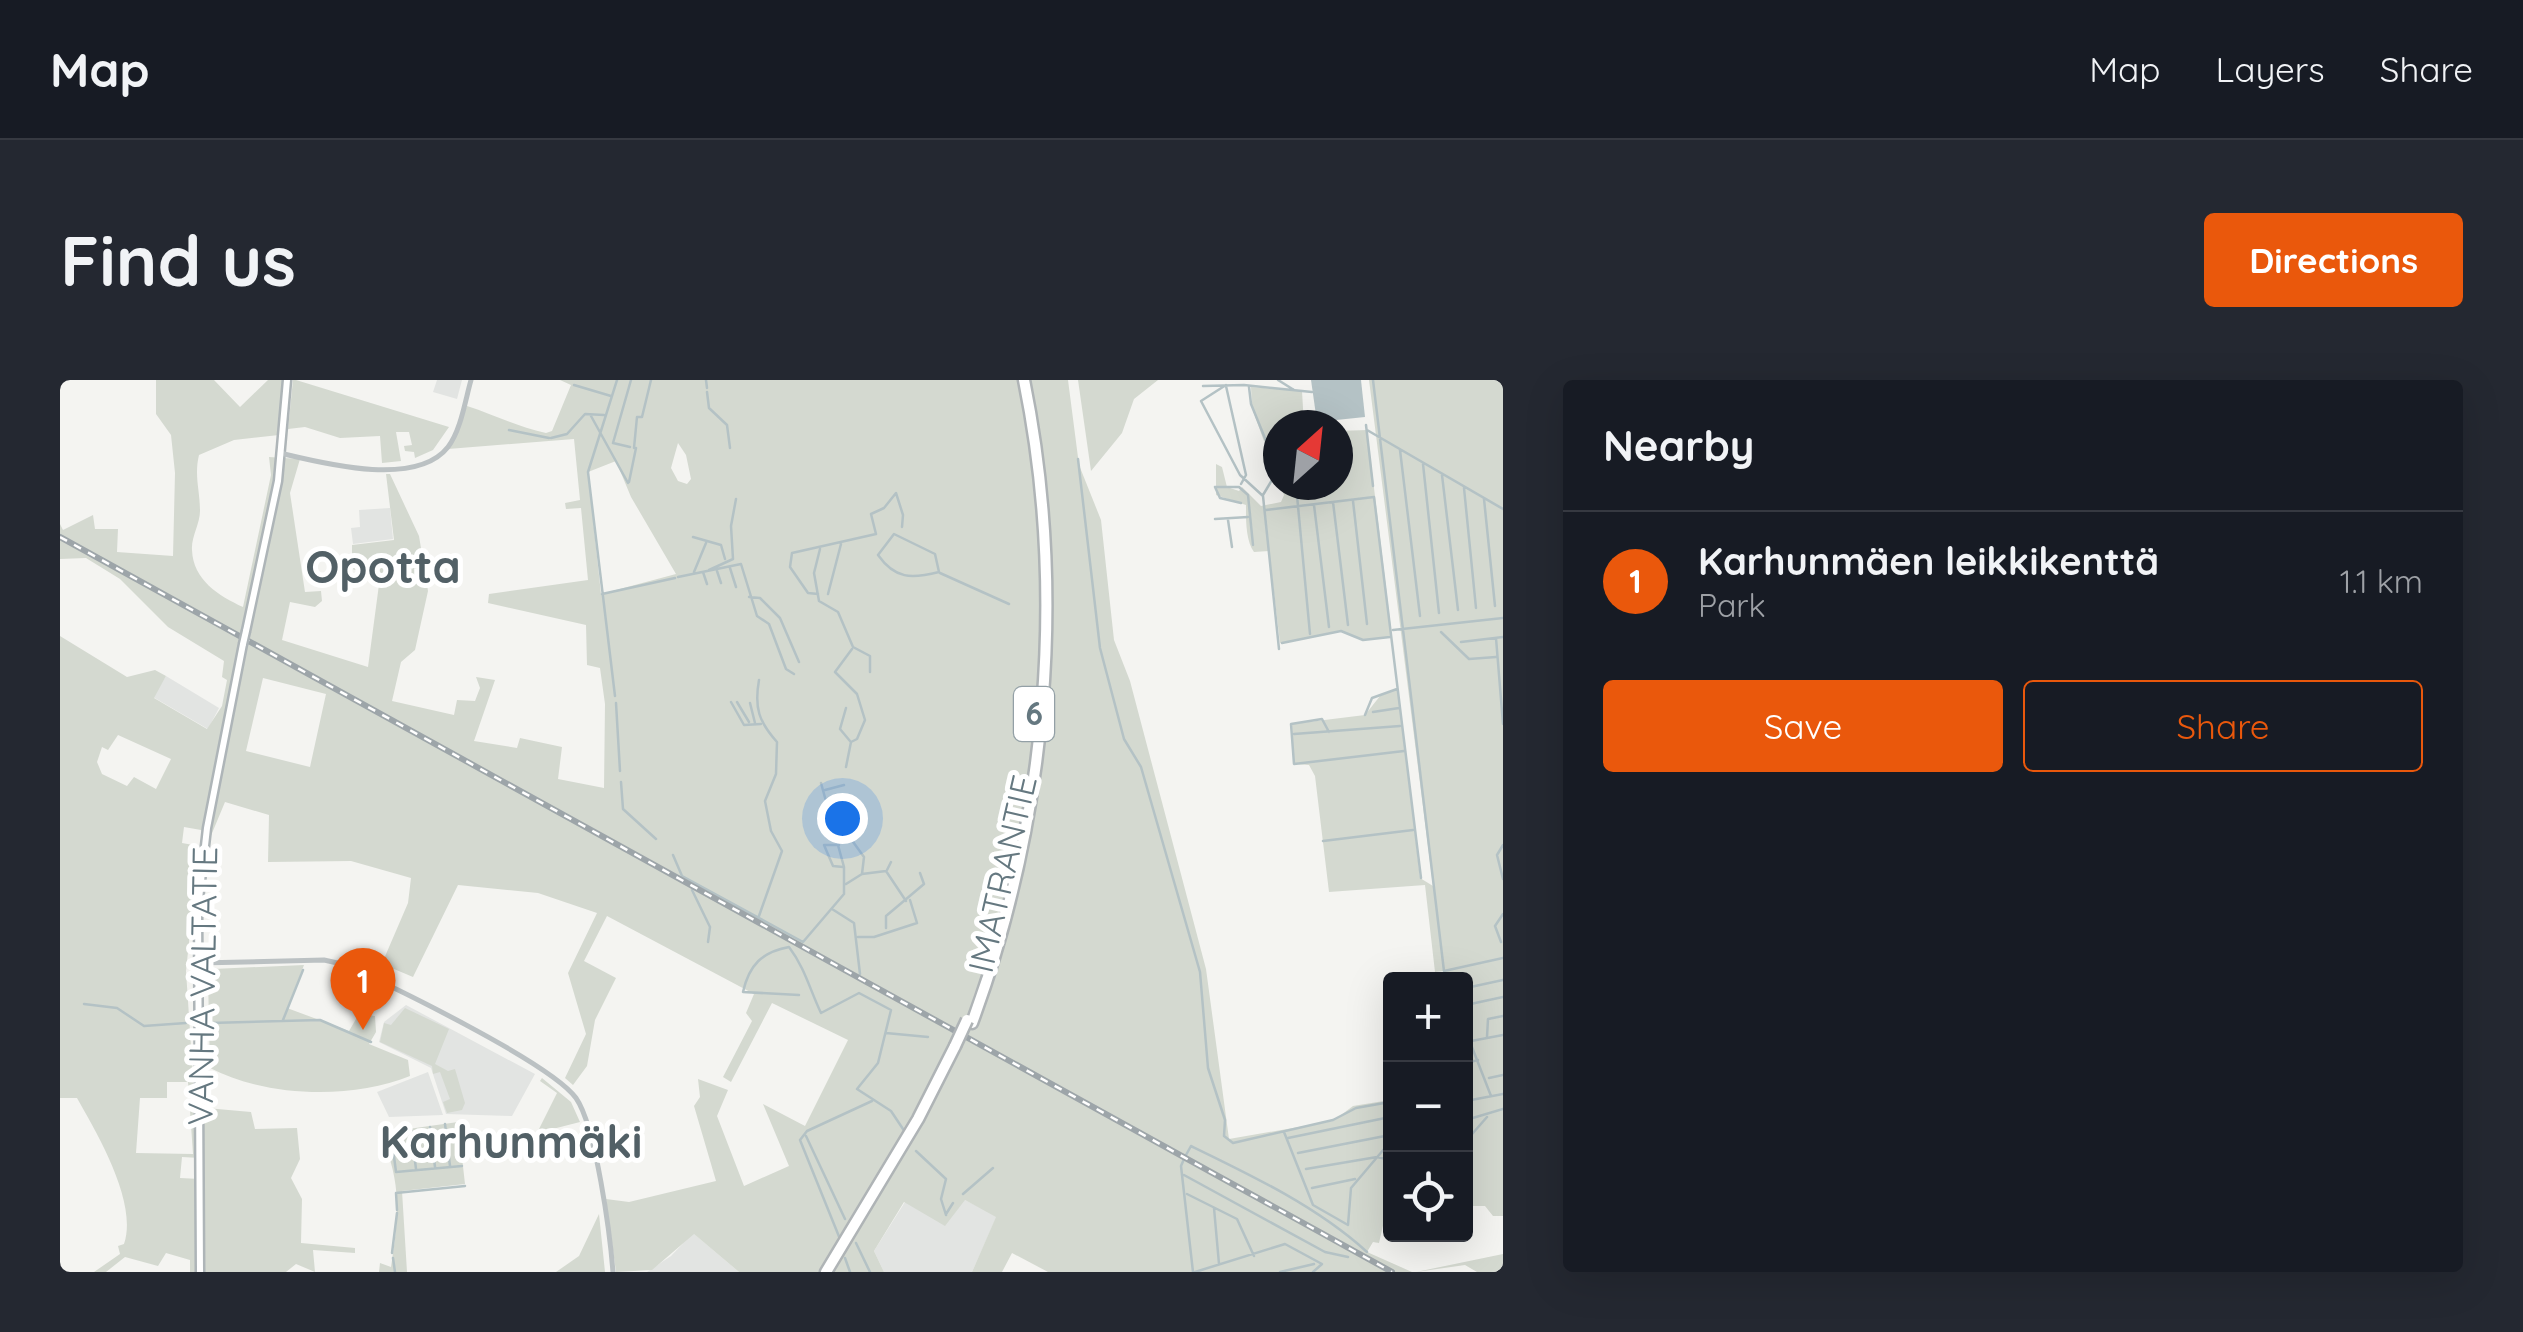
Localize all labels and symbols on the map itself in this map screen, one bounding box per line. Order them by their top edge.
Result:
north arrow [1263,410,1353,500]
district label: Opotta [305,538,461,594]
road number: 6 [1014,687,1054,741]
street label: IMATRANTIE [958,771,1046,977]
your location [817,793,868,844]
street label: VANHA VALTATIE [178,846,226,1126]
pin: 1 [330,948,396,1030]
district label: Karhunmäki [380,1113,642,1169]

